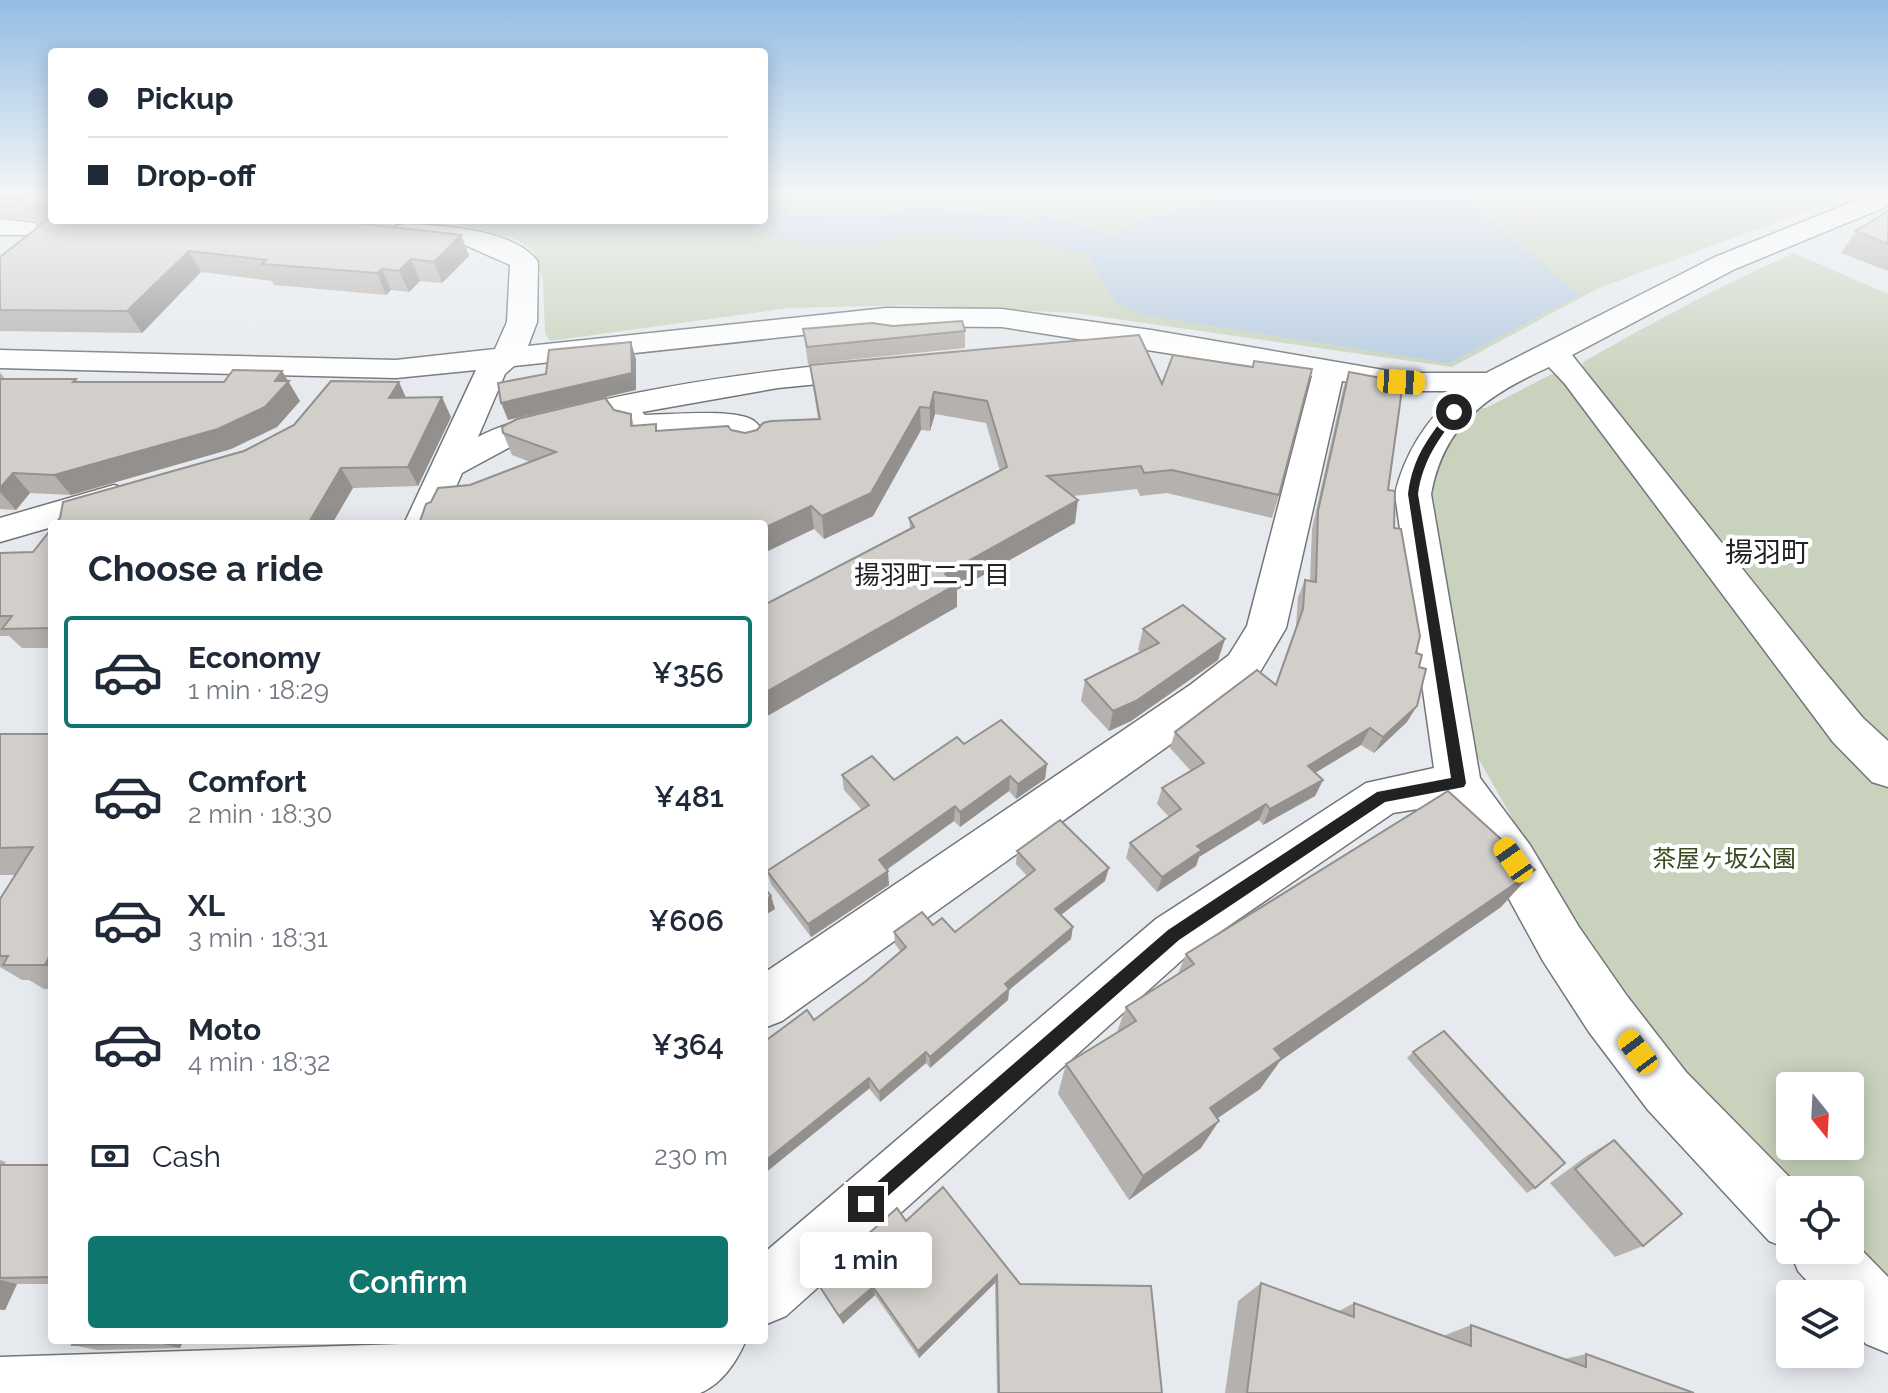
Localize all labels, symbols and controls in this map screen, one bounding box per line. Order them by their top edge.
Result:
text: Pickup [136,81,234,116]
text: Drop-off [136,158,256,193]
car [1376,369,1426,395]
route start [1436,394,1472,430]
district label: 揚羽町 [1725,536,1809,569]
text: Choose a ride [88,547,323,589]
district label: 揚羽町二丁目 [854,560,1010,590]
icon: car [92,636,164,708]
text: Economy [188,640,321,675]
text: ¥356 [652,655,724,690]
text: 1 min · 18:29 [188,675,329,705]
icon: car [92,760,164,832]
text: Comfort [188,764,307,799]
text: ¥481 [654,779,724,814]
text: 2 min · 18:30 [188,799,332,829]
car [1489,833,1537,887]
park label: 茶屋ヶ坂公園 [1652,844,1796,873]
icon: car [92,884,164,956]
text: XL [188,888,225,923]
text: ¥606 [648,903,724,938]
text: 3 min · 18:31 [188,923,328,953]
icon: car [92,1008,164,1080]
text: Moto [188,1012,261,1047]
car [1614,1026,1662,1078]
text: ¥364 [651,1027,724,1062]
text: 4 min · 18:32 [188,1047,331,1077]
north arrow [1776,1072,1864,1160]
map controls [1776,1072,1864,1368]
icon: cash [88,1134,132,1178]
text: Cash [152,1139,221,1174]
text: 230 m [654,1141,728,1171]
button: locate [1776,1176,1864,1264]
route end [848,1186,884,1222]
callout: 1 min [800,1232,932,1288]
button: Confirm [88,1236,728,1328]
text: 1 min [834,1245,898,1275]
button: layers [1776,1280,1864,1368]

